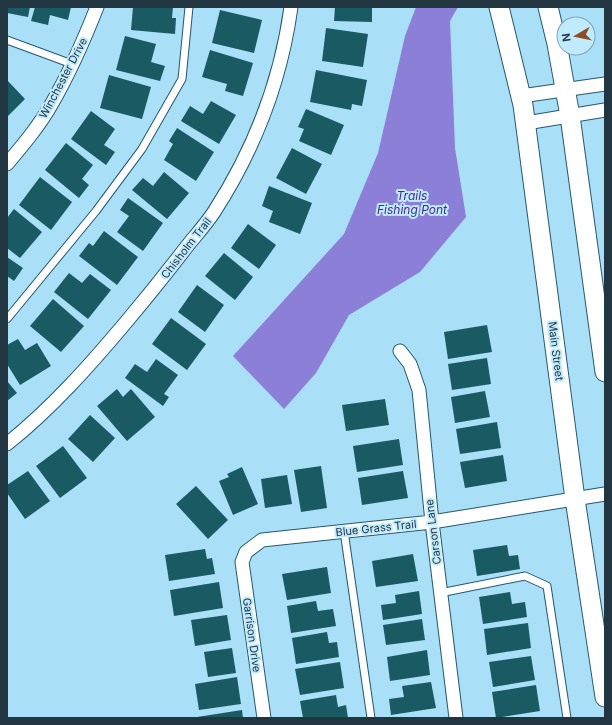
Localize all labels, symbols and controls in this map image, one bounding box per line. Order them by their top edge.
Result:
north arrow [556,16,596,56]
text: N [559,32,574,43]
street label: Winchester Drive [36,35,90,121]
water label: Trails Fishing Pont [377,188,448,217]
street label: Chisholm Trail [158,215,214,281]
street label: Main Street [545,321,567,382]
street label: Carson Lane [422,499,444,565]
street label: Blue Grass Trail [335,517,417,539]
street label: Garrison Drive [240,597,264,673]

